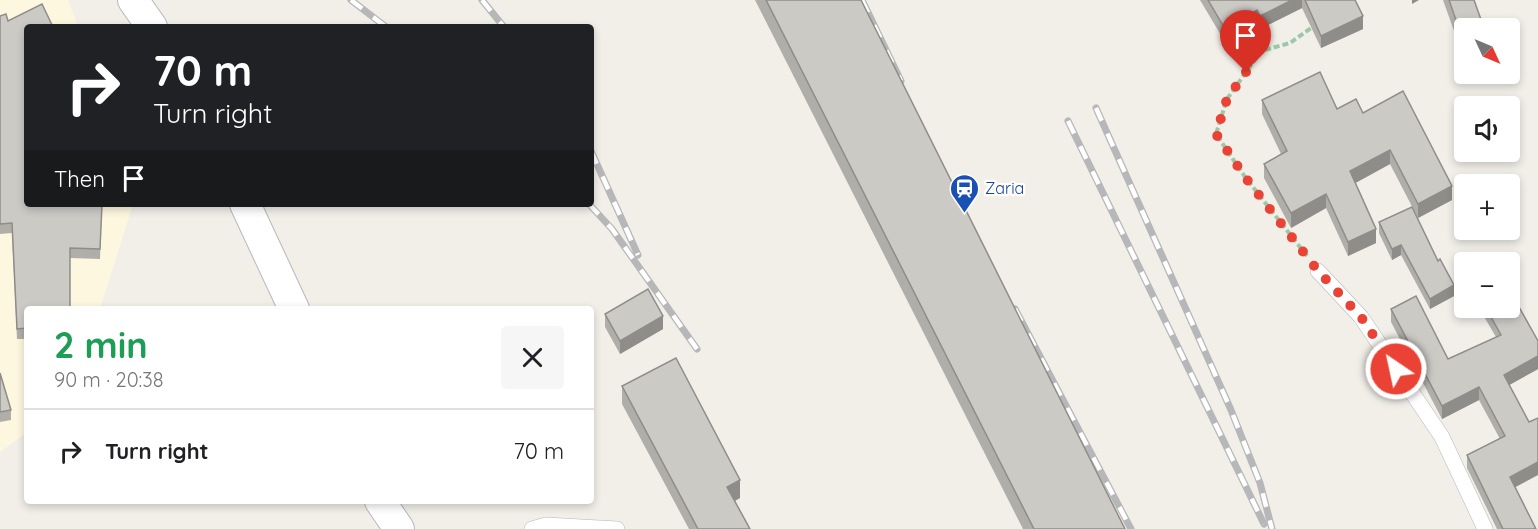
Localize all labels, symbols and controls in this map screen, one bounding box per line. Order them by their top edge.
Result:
pin [1220,10,1271,72]
north arrow [1454,18,1520,84]
map controls [1454,18,1520,318]
icon: arrive [1229,19,1262,52]
text: 70 m [153,44,252,97]
icon: right [54,48,132,126]
text: Turn right [153,96,272,130]
button: sound [1454,96,1520,162]
icon: arrive [117,162,150,195]
text: Then [54,165,105,193]
station icon: Zaria [948,172,980,214]
button: + [1454,174,1520,240]
place label: Zaria [985,178,1024,198]
button: − [1454,252,1520,318]
text: 2 min [54,322,148,367]
button: close [501,326,564,389]
position arrow [1364,337,1428,401]
text: 90 m · 20:38 [54,367,164,392]
icon: right [54,435,87,468]
text: Turn right [105,437,209,465]
text: 70 m [514,437,564,465]

